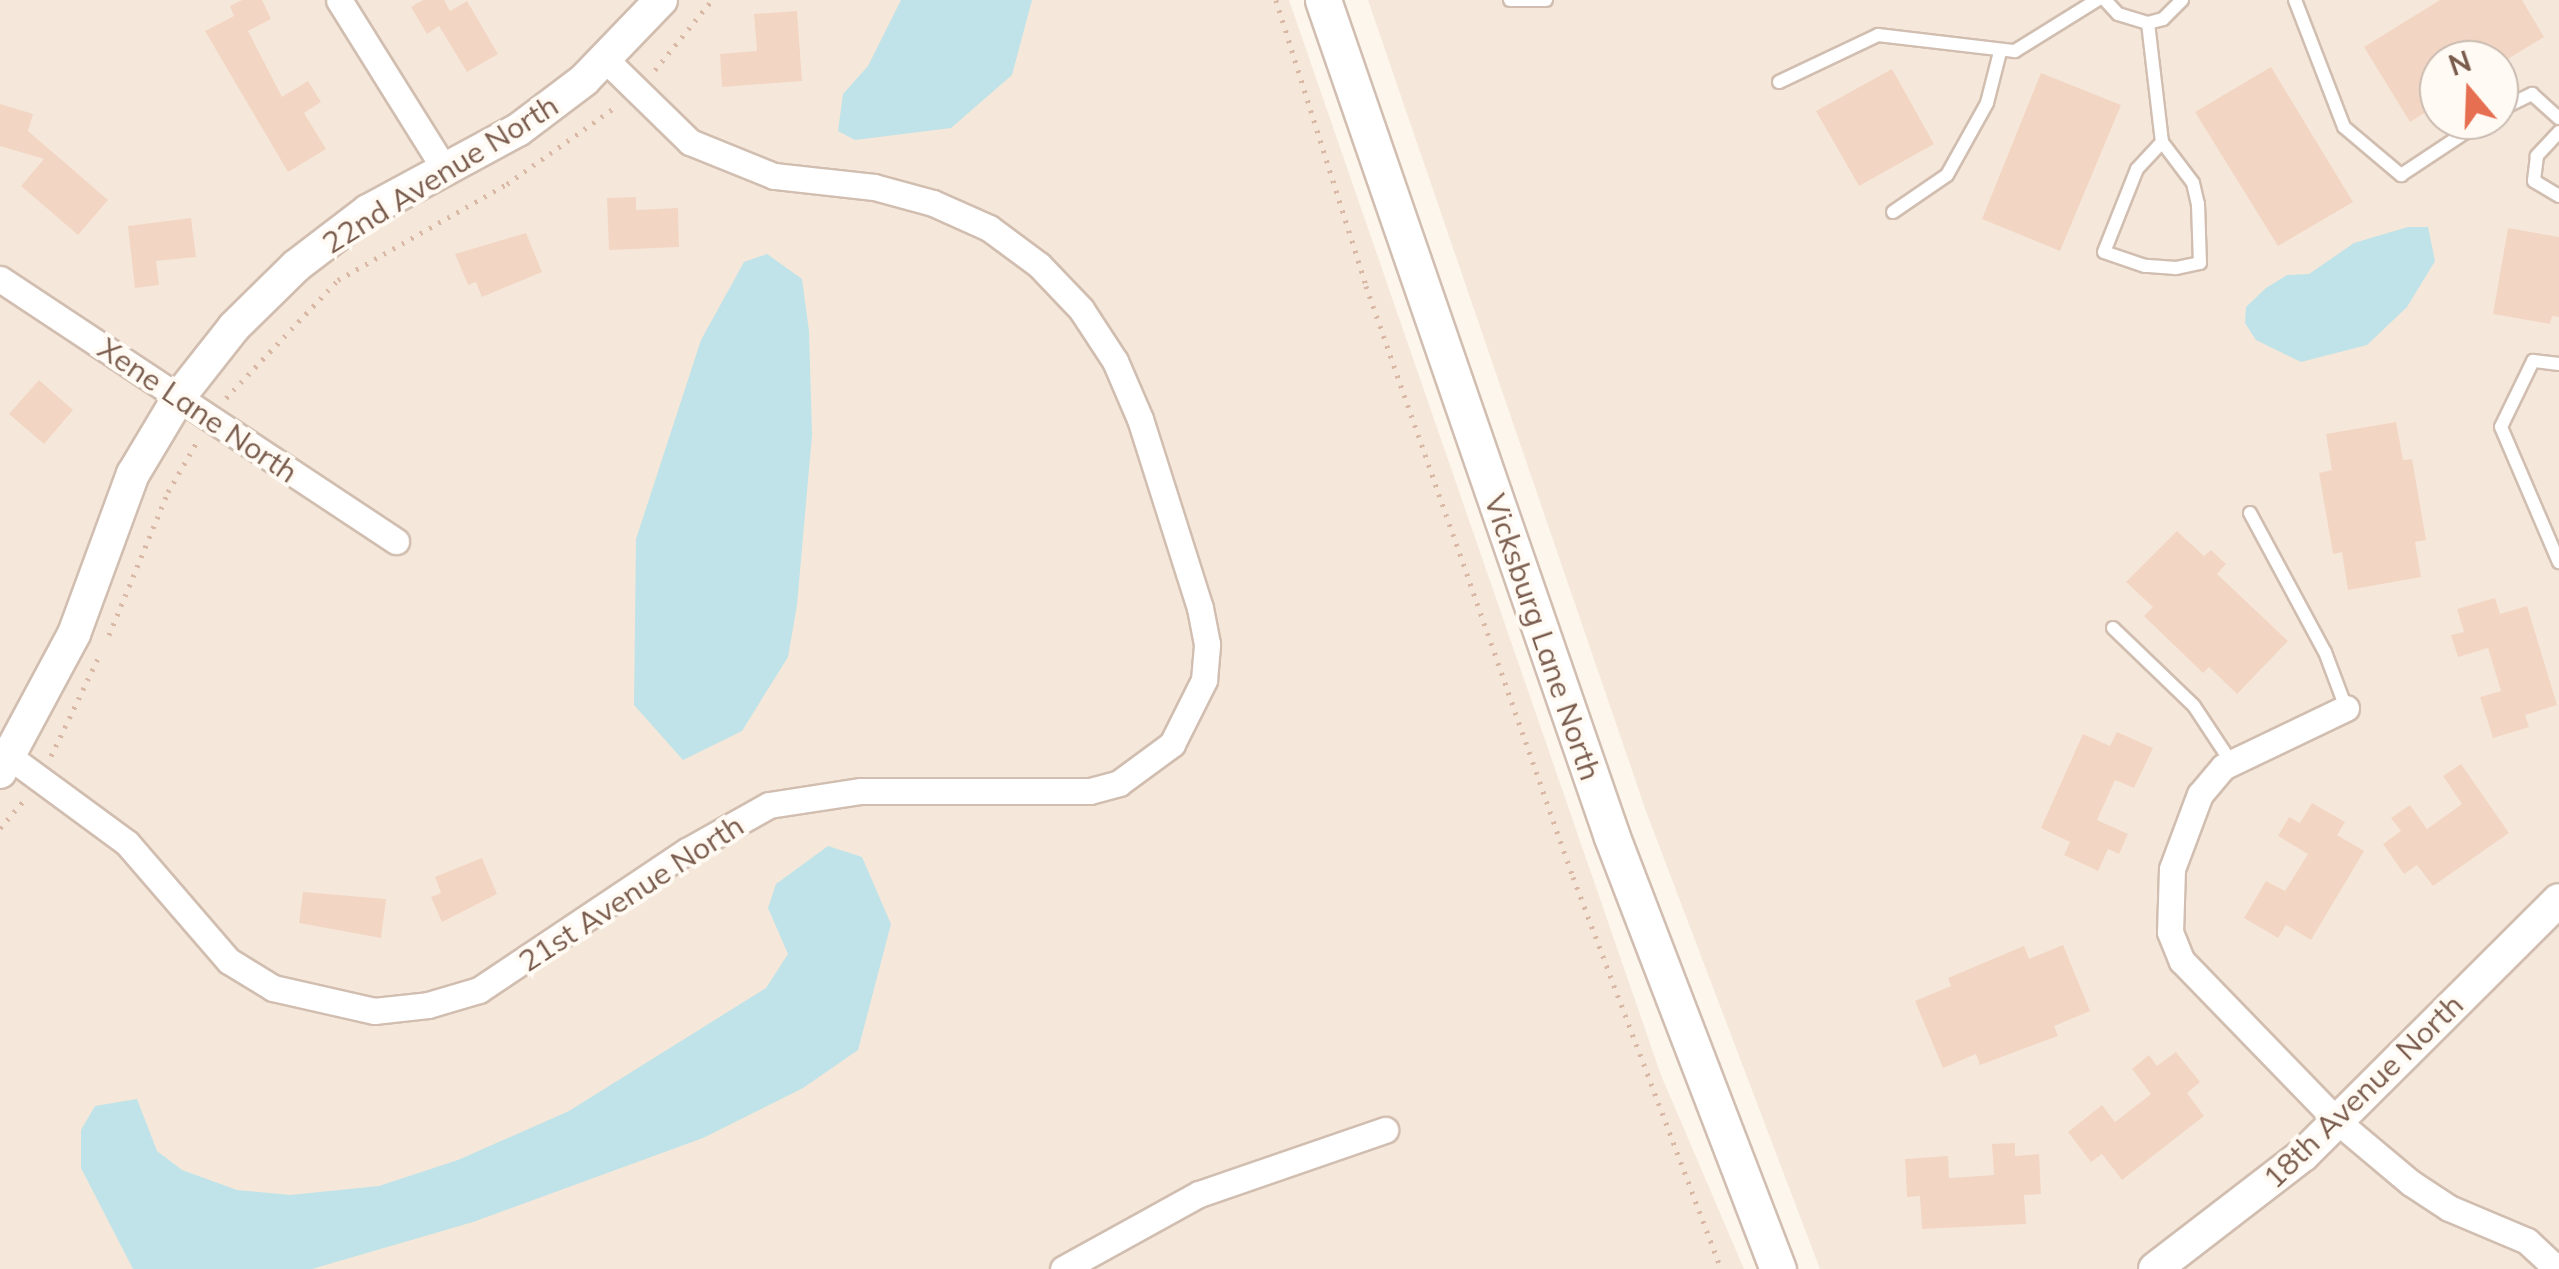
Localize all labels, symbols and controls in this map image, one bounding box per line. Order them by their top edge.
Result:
north arrow [2419,40,2519,140]
text: N [2444,43,2475,83]
street label: 22nd Avenue North [316,87,564,261]
street label: Xene Lane North [91,330,305,490]
street label: Vicksburg Lane North [1477,489,1609,785]
street label: 21st Avenue North [512,807,750,979]
street label: 18th Avenue North [2256,987,2470,1195]

